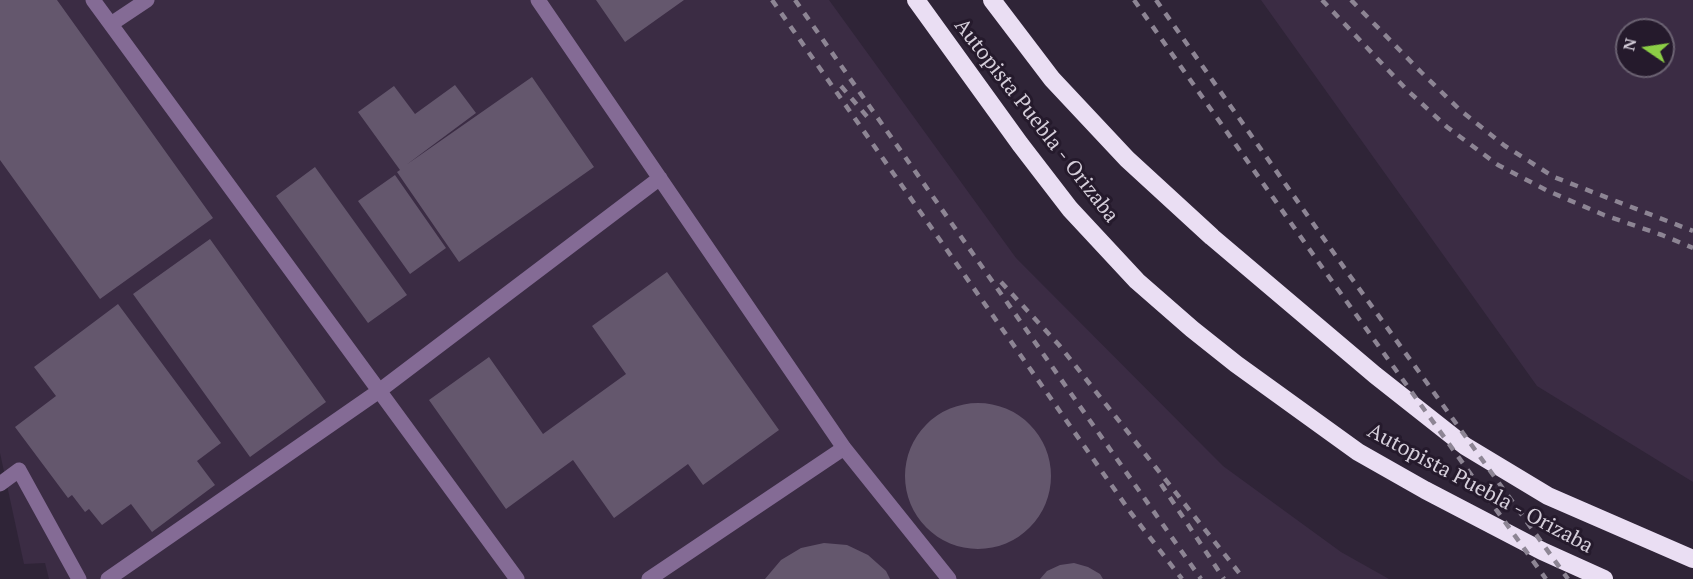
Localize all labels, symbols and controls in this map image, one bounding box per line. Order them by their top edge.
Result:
street label: Autopista Puebla - Orizaba [948,14,1124,228]
north arrow [1615,18,1675,78]
text: N [1617,36,1641,53]
street label: Autopista Puebla - Orizaba [1363,419,1597,559]

